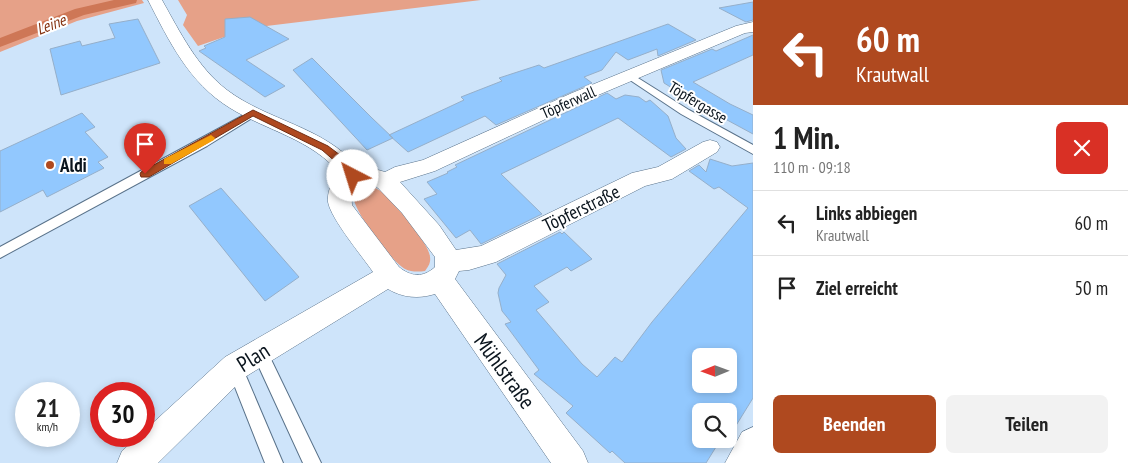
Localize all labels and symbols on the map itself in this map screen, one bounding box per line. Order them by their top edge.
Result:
water label: Leine [34,9,70,39]
street label: Töpfergasse [665,77,731,127]
street label: Töpferwall [537,81,599,123]
pin [124,123,166,174]
position arrow [326,149,378,201]
place label: Aldi [59,153,87,177]
marker: Aldi [44,159,56,171]
street label: Töpferstraße [539,179,624,237]
street label: Mühlstraße [468,328,542,414]
street label: Plan [231,336,275,378]
north arrow [692,348,738,392]
speed limit sign: 30 [90,382,155,447]

